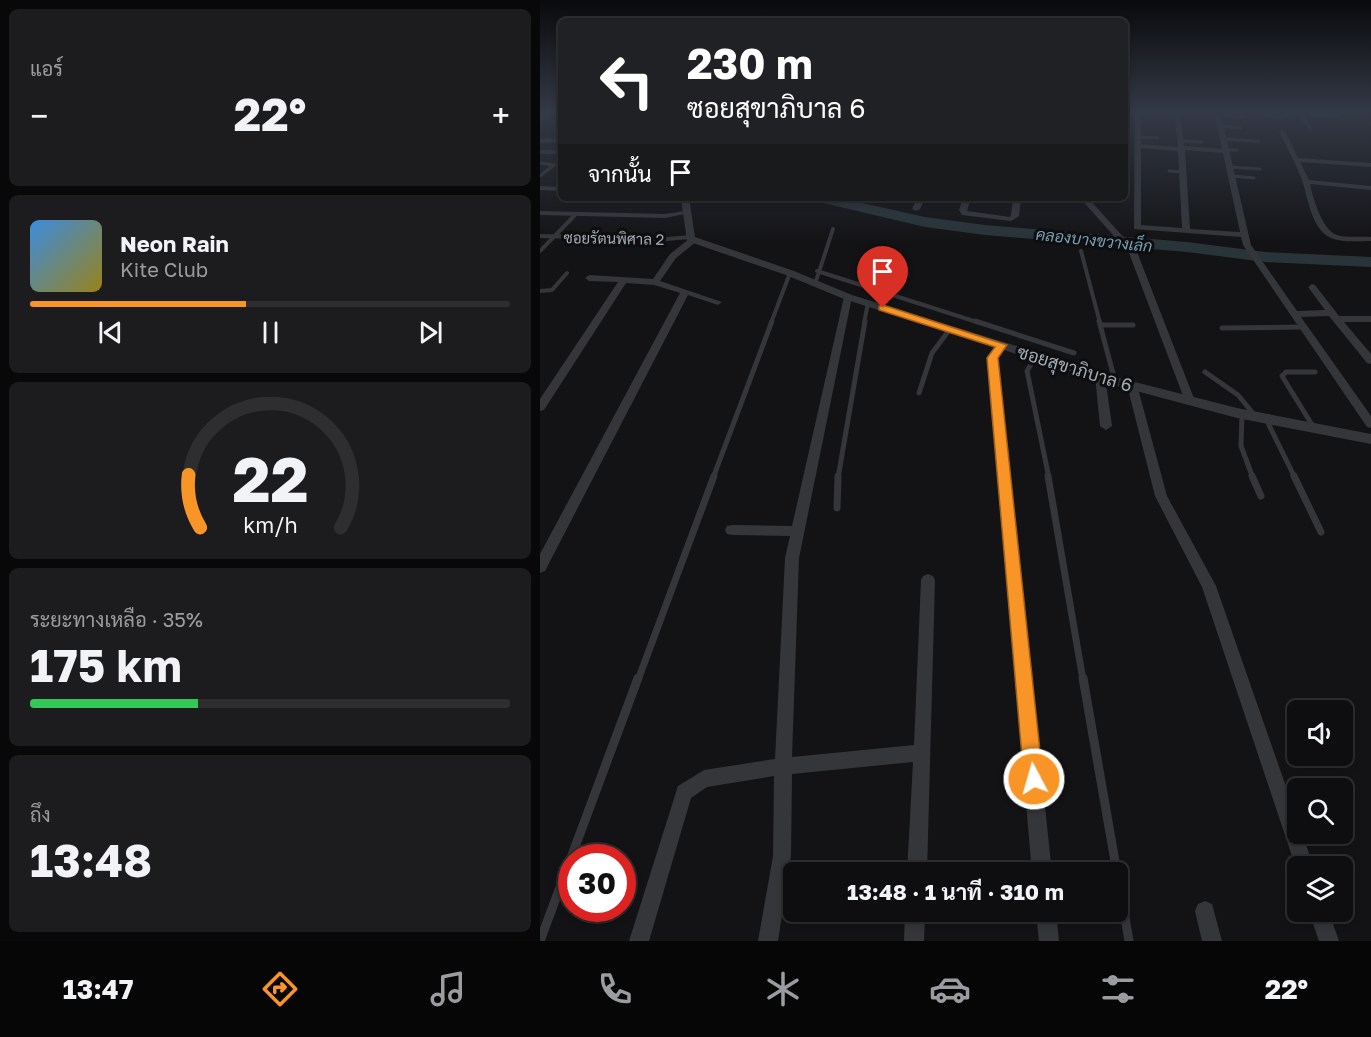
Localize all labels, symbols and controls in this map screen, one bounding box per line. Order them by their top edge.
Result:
text: 230 m [687,38,813,88]
icon: left [588,42,666,120]
text: แอร์ [30,56,63,80]
text: 22° [234,87,306,141]
text: ซอยสุขาภิบาล 6 [687,92,866,124]
text: − [30,96,48,135]
text: + [492,96,510,135]
icon: arrive [664,156,697,189]
text: จากนั้น [588,160,652,187]
water label: คลองบางขวางเล็ก [1035,221,1154,256]
street label: ซอยรัตนพิศาล 2 [563,228,665,248]
text: Neon Rain [120,230,229,257]
pin [857,246,908,308]
icon: arrive [866,255,899,288]
text: Kite Club [120,257,208,281]
icon: previous [94,316,127,349]
icon: pause [254,316,287,349]
icon: next [414,316,447,349]
street label: ซอยสุขาภิบาล 6 [1014,340,1135,398]
text: 22 [232,441,308,516]
text: km/h [243,512,297,538]
text: ระยะทางเหลือ · 35% [30,607,203,631]
text: 175 km [30,638,182,692]
map controls [1287,700,1353,922]
button: sound [1287,700,1353,766]
position arrow [1002,747,1066,811]
button: search [1287,778,1353,844]
text: ถึง [30,802,51,826]
text: 13:48 [30,833,152,887]
speed limit sign: 30 [558,844,636,922]
button: layers [1287,856,1353,922]
text: 13:48 · 1 นาที · 310 m [847,878,1064,905]
icon: directions [259,968,301,1010]
icon: music [427,968,469,1010]
icon: phone [594,968,636,1010]
icon: climate [762,968,804,1010]
icon: car [929,968,971,1010]
icon: filters [1097,968,1139,1010]
text: 13:47 [63,973,133,1005]
text: 22° [1265,973,1308,1005]

